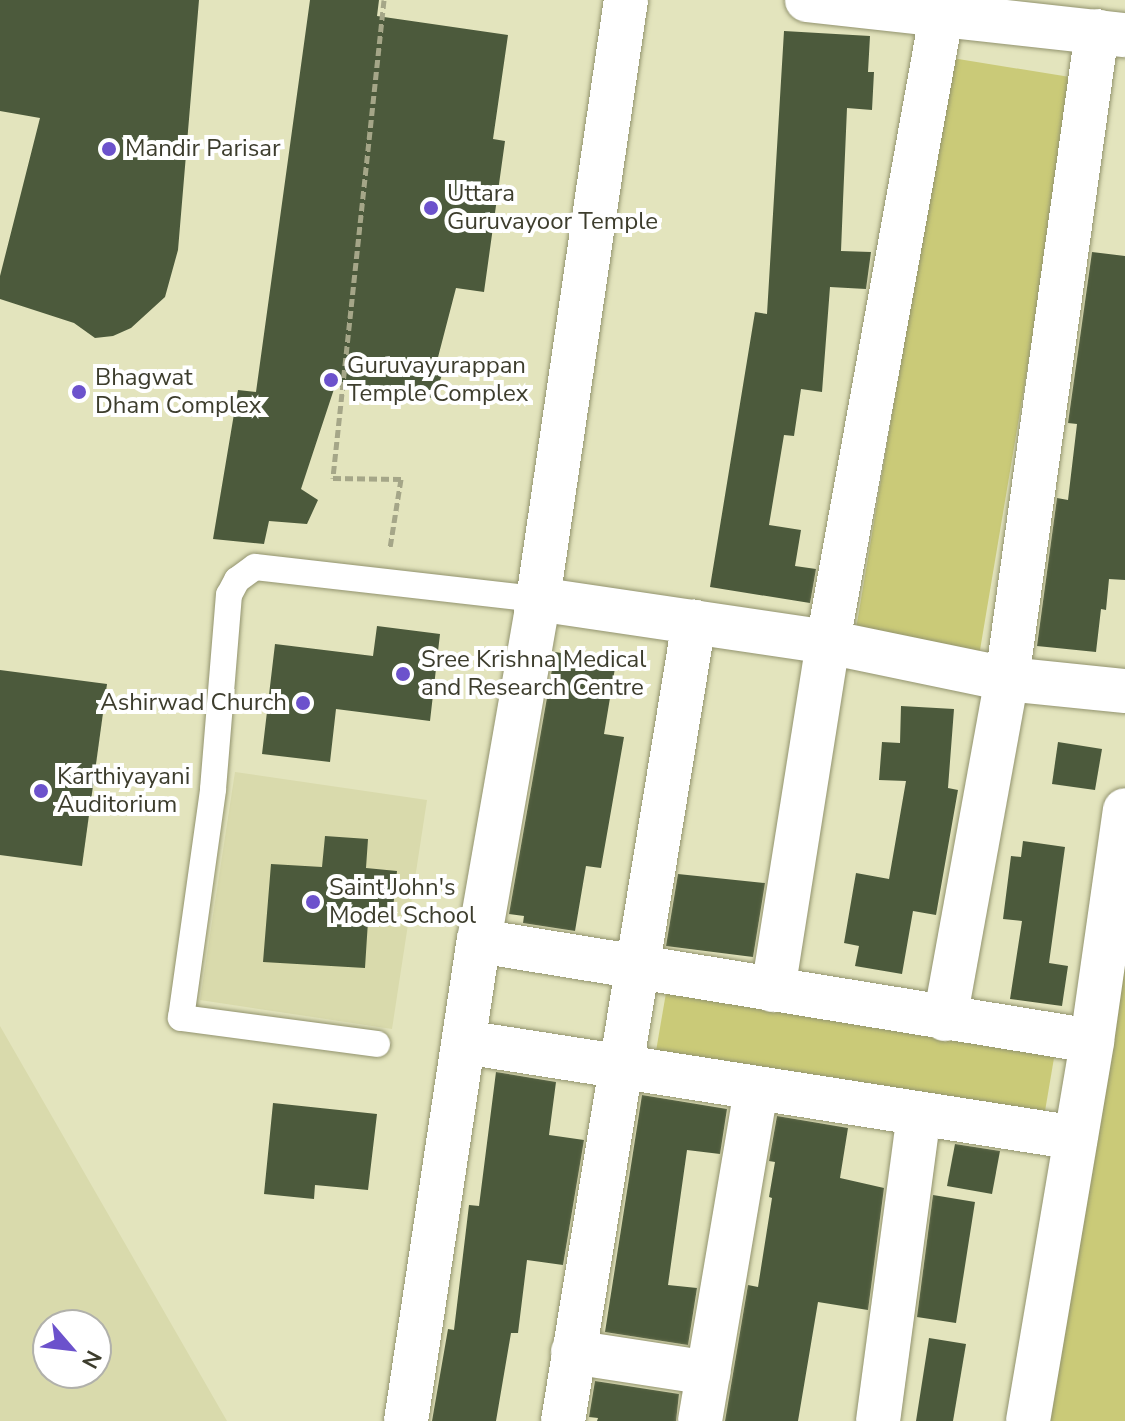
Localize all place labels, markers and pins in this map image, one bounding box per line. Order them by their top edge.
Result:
place label: Mandir Parisar [125,135,281,163]
marker: Mandir Parisar [100,140,118,158]
place label: Uttara Guruvayoor Temple [447,180,658,236]
marker: Uttara Guruvayoor Temple [422,199,440,217]
place label: Guruvayurappan Temple Complex [347,352,528,408]
place label: Bhagwat Dham Complex [95,364,261,420]
marker: Guruvayurappan Temple Complex [322,371,340,389]
marker: Bhagwat Dham Complex [70,383,88,401]
place label: Sree Krishna Medical and Research Centre [421,646,646,702]
marker: Sree Krishna Medical and Research Centre [392,663,414,685]
place label: Ashirwad Church [100,689,287,717]
marker: Ashirwad Church [294,694,312,712]
place label: Karthiyayani Auditorium [57,763,190,819]
marker: Karthiyayani Auditorium [32,782,50,800]
place label: Saint John's Model School [329,874,476,930]
marker: Saint John's Model School [304,893,322,911]

